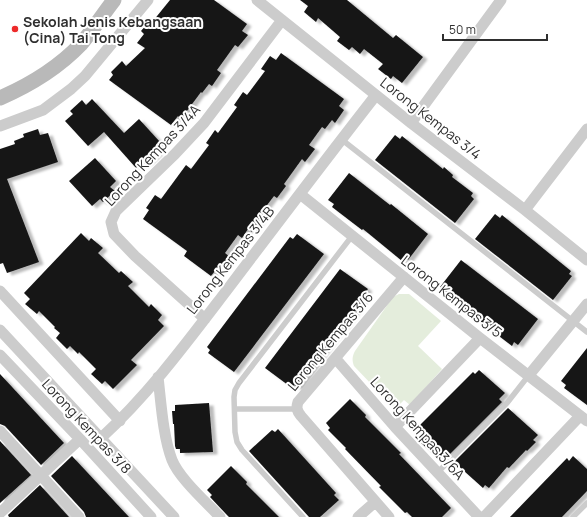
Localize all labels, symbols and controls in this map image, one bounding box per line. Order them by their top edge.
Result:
place label: Sekolah Jenis Kebangsaan (Cina) Tai Tong [23,12,202,47]
scale bar [443,16,547,42]
text: 50 m [449,21,476,38]
marker: Sekolah Jenis Kebangsaan (Cina) Tai Tong [10,24,20,34]
street label: Lorong Kempas 3/4 [377,73,485,163]
street label: Lorong Kempas 3/4A [100,100,204,210]
street label: Lorong Kempas 3/4B [182,202,278,318]
street label: Lorong Kempas 3/5 [398,251,506,341]
street label: Lorong Kempas 3/6 [283,288,377,394]
street label: Lorong Kempas 3/6A [367,372,469,484]
street label: Lorong Kempas 3/8 [38,374,136,478]

